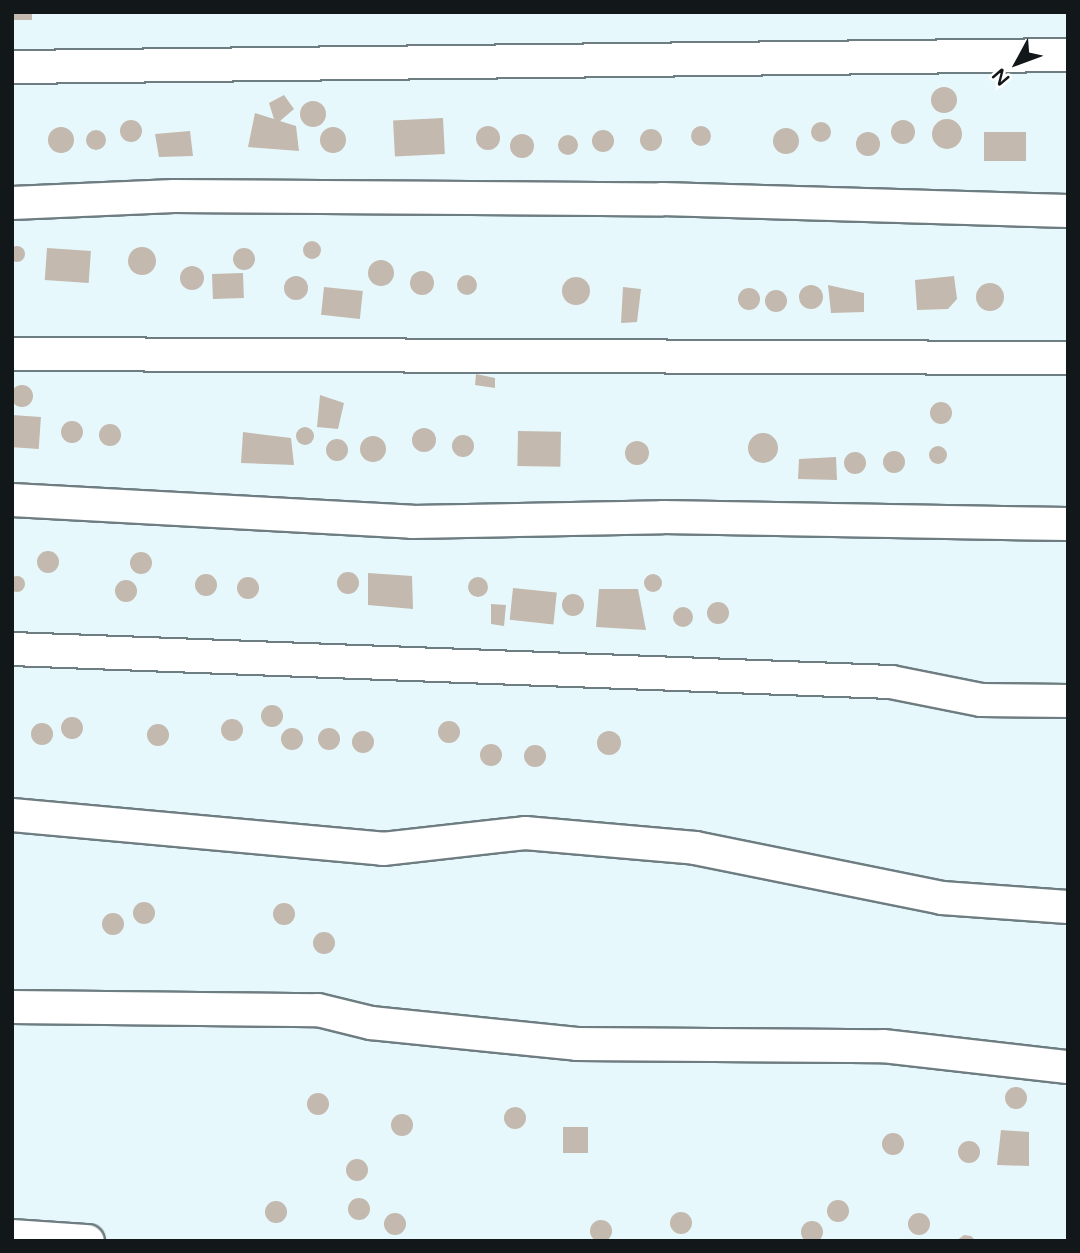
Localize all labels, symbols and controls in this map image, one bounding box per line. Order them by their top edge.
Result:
north arrow [982,28,1052,98]
text: N [988,64,1014,90]

